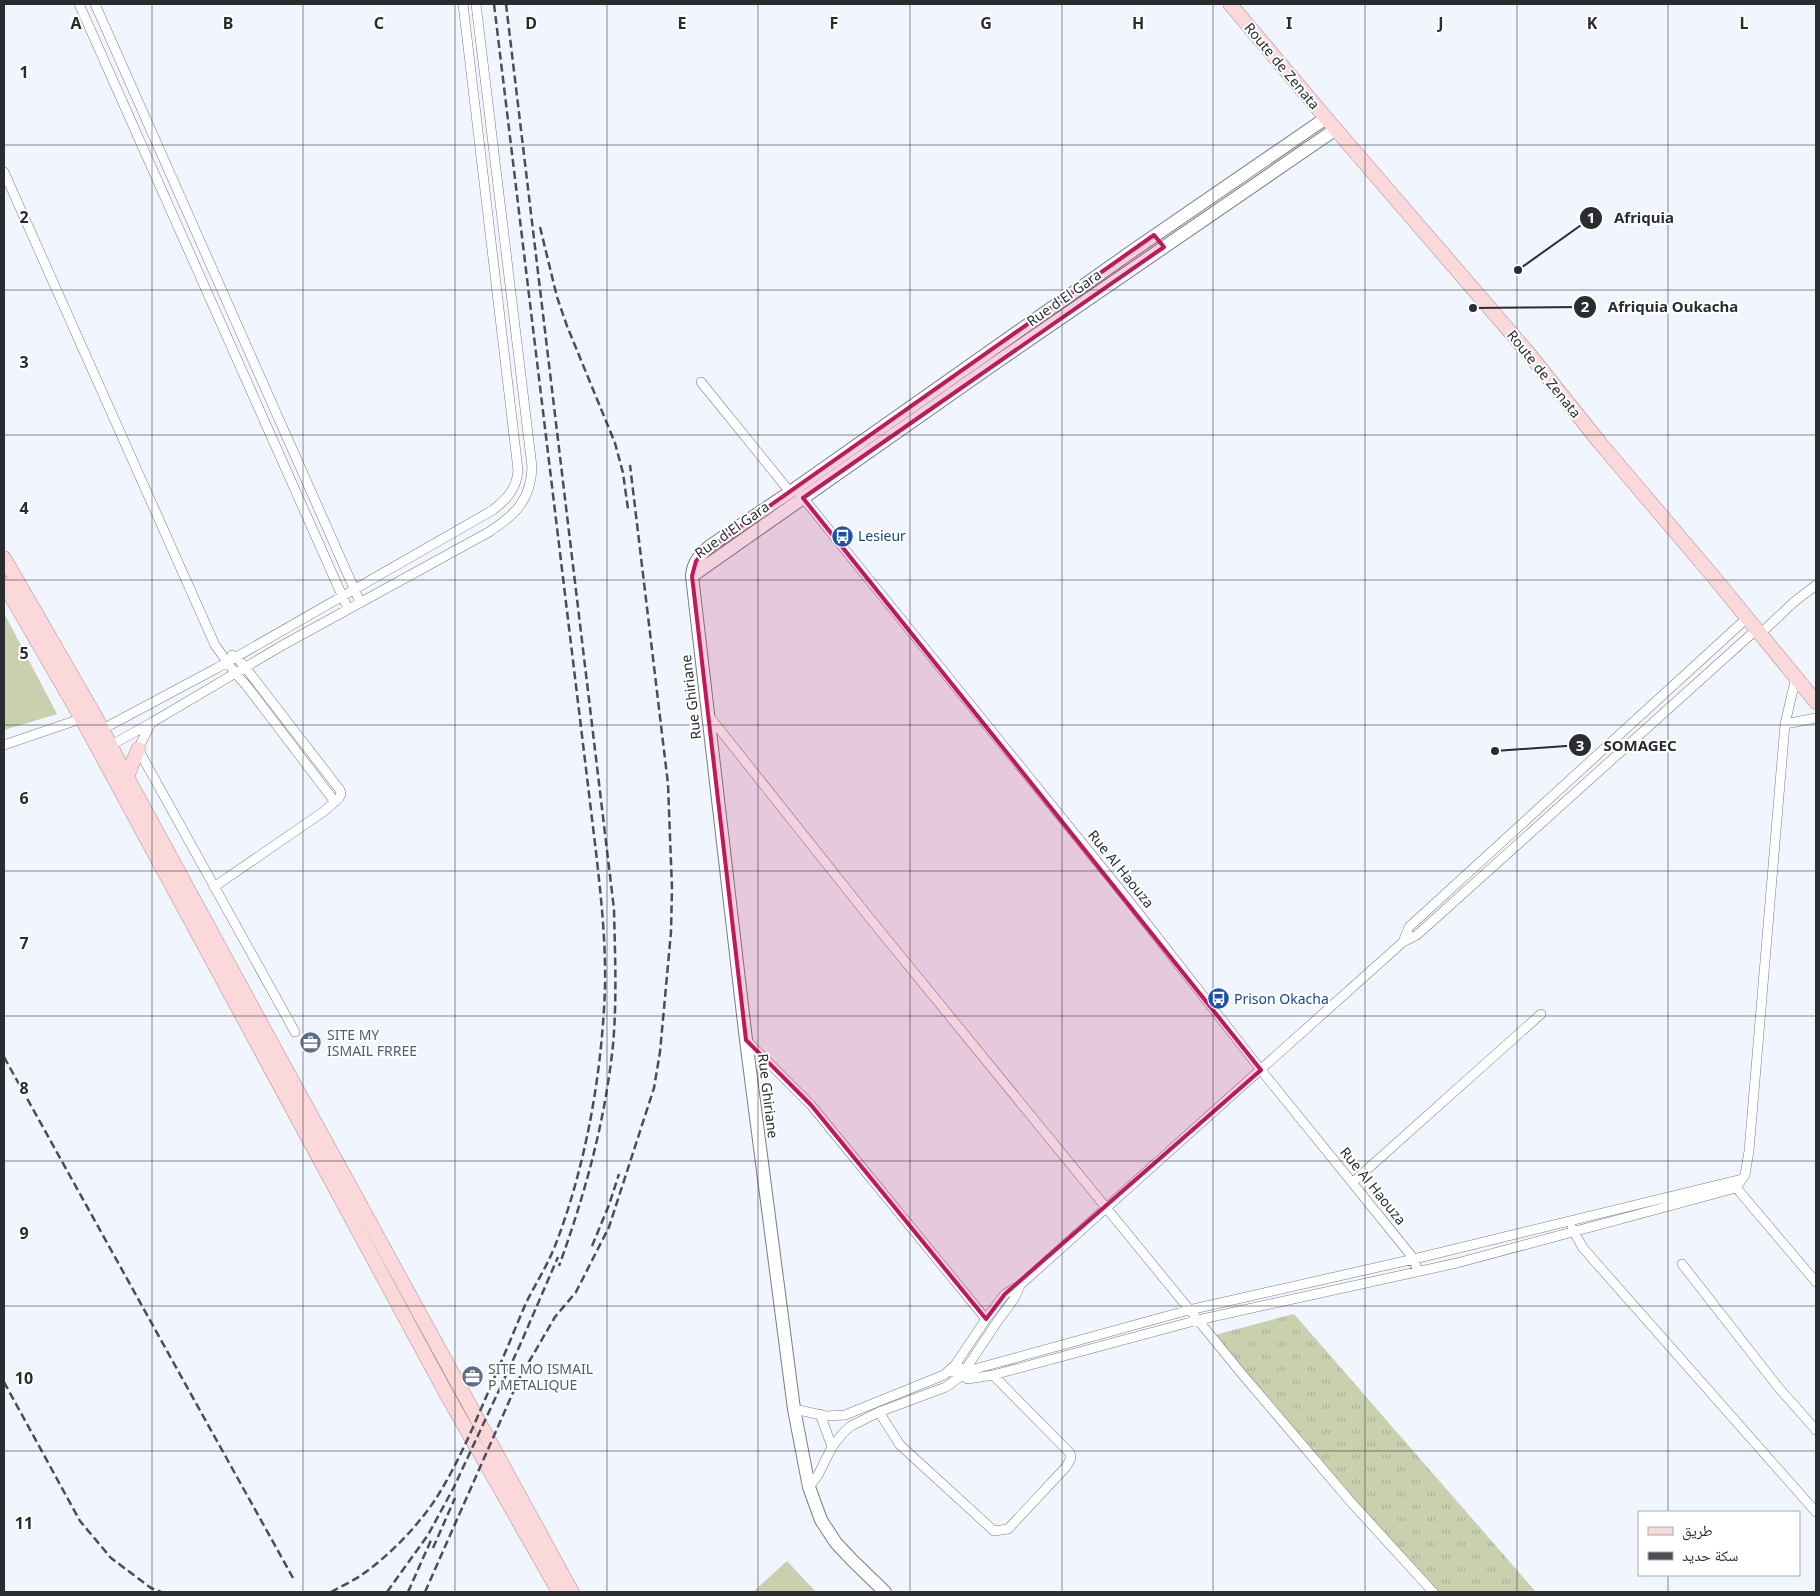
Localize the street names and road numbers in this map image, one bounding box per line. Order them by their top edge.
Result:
street label: Route de Zenata [1240,18,1324,113]
street label: Rue d'El Gara [1023,265,1105,330]
street label: Route de Zenata [1503,326,1586,422]
street label: Rue d'El Gara [691,497,773,562]
street label: Rue Ghiriane [676,654,705,740]
street label: Rue Al Haouza [1084,826,1159,912]
street label: Rue Ghiriane [754,1053,783,1139]
street label: Rue Al Haouza [1336,1143,1411,1229]

